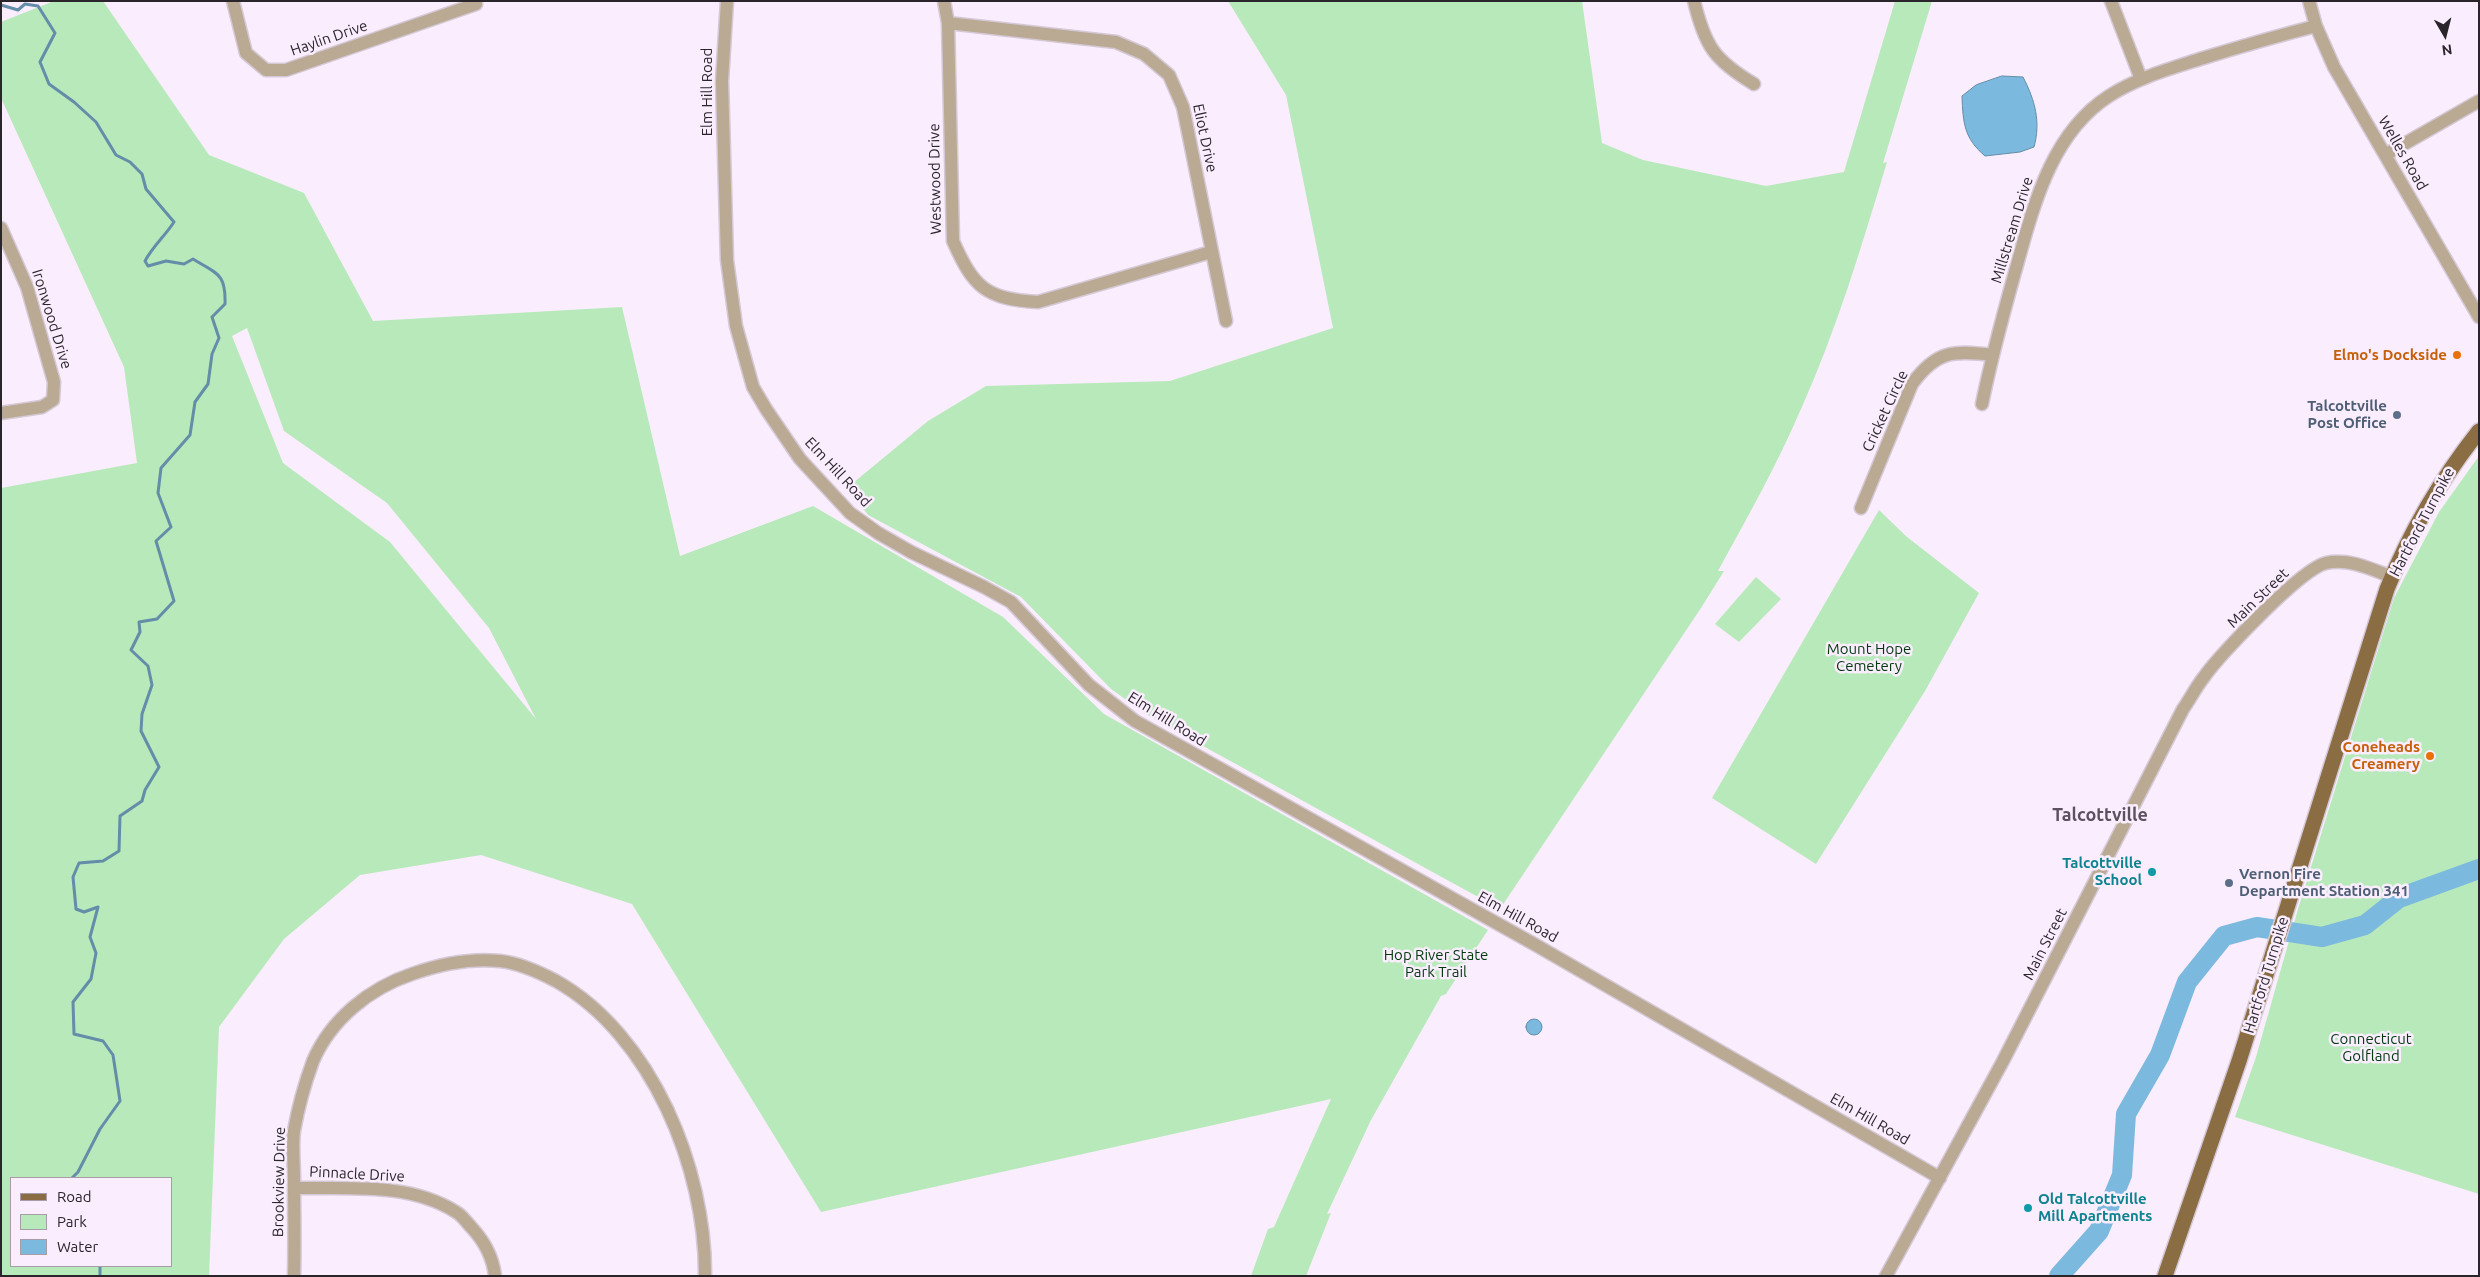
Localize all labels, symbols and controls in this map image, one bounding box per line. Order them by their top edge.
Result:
north arrow [2420,10,2470,60]
street label: Haylin Drive [288,16,370,60]
text: N [2441,41,2453,59]
street label: Elm Hill Road [698,48,716,136]
street label: Eliot Drive [1189,102,1221,174]
street label: Welles Road [2375,113,2431,193]
street label: Westwood Drive [925,123,945,235]
street label: Millstream Drive [1987,175,2037,285]
street label: Ironwood Drive [28,267,76,371]
place label: Elmo's Dockside [2333,346,2447,364]
marker: Elmo's Dockside [2451,349,2463,361]
street label: Cricket Circle [1858,367,1912,455]
place label: Talcottville Post Office [2307,397,2387,432]
marker: Talcottville Post Office [2391,409,2403,421]
street label: Elm Hill Road [801,433,875,511]
street label: Hartford Turnpike [2386,464,2458,580]
street label: Main Street [2224,564,2292,632]
park label: Mount Hope Cemetery [1827,640,1911,675]
street label: Elm Hill Road [1125,688,1209,750]
place label: Coneheads Creamery [2342,738,2420,773]
marker: Coneheads Creamery [2424,750,2436,762]
district label: Talcottville [2052,804,2148,826]
place label: Talcottville School [2062,854,2142,889]
place label: Vernon Fire Department Station 341 [2239,865,2409,900]
marker: Talcottville School [2146,866,2158,878]
marker: Vernon Fire Department Station 341 [2223,877,2235,889]
street label: Elm Hill Road [1475,888,1561,946]
street label: Main Street [2019,905,2071,983]
street label: Hartford Turnpike [2240,915,2292,1035]
park label: Hop River State Park Trail [1384,946,1488,981]
park label: Connecticut Golfland [2330,1030,2412,1065]
street label: Elm Hill Road [1827,1089,1913,1149]
street label: Brookview Drive [269,1127,289,1237]
street label: Pinnacle Drive [309,1163,405,1185]
legend [10,1177,172,1267]
text: Road [57,1188,92,1205]
place label: Old Talcottville Mill Apartments [2038,1190,2152,1225]
marker: Old Talcottville Mill Apartments [2022,1202,2034,1214]
text: Park [57,1213,87,1230]
text: Water [57,1238,98,1255]

